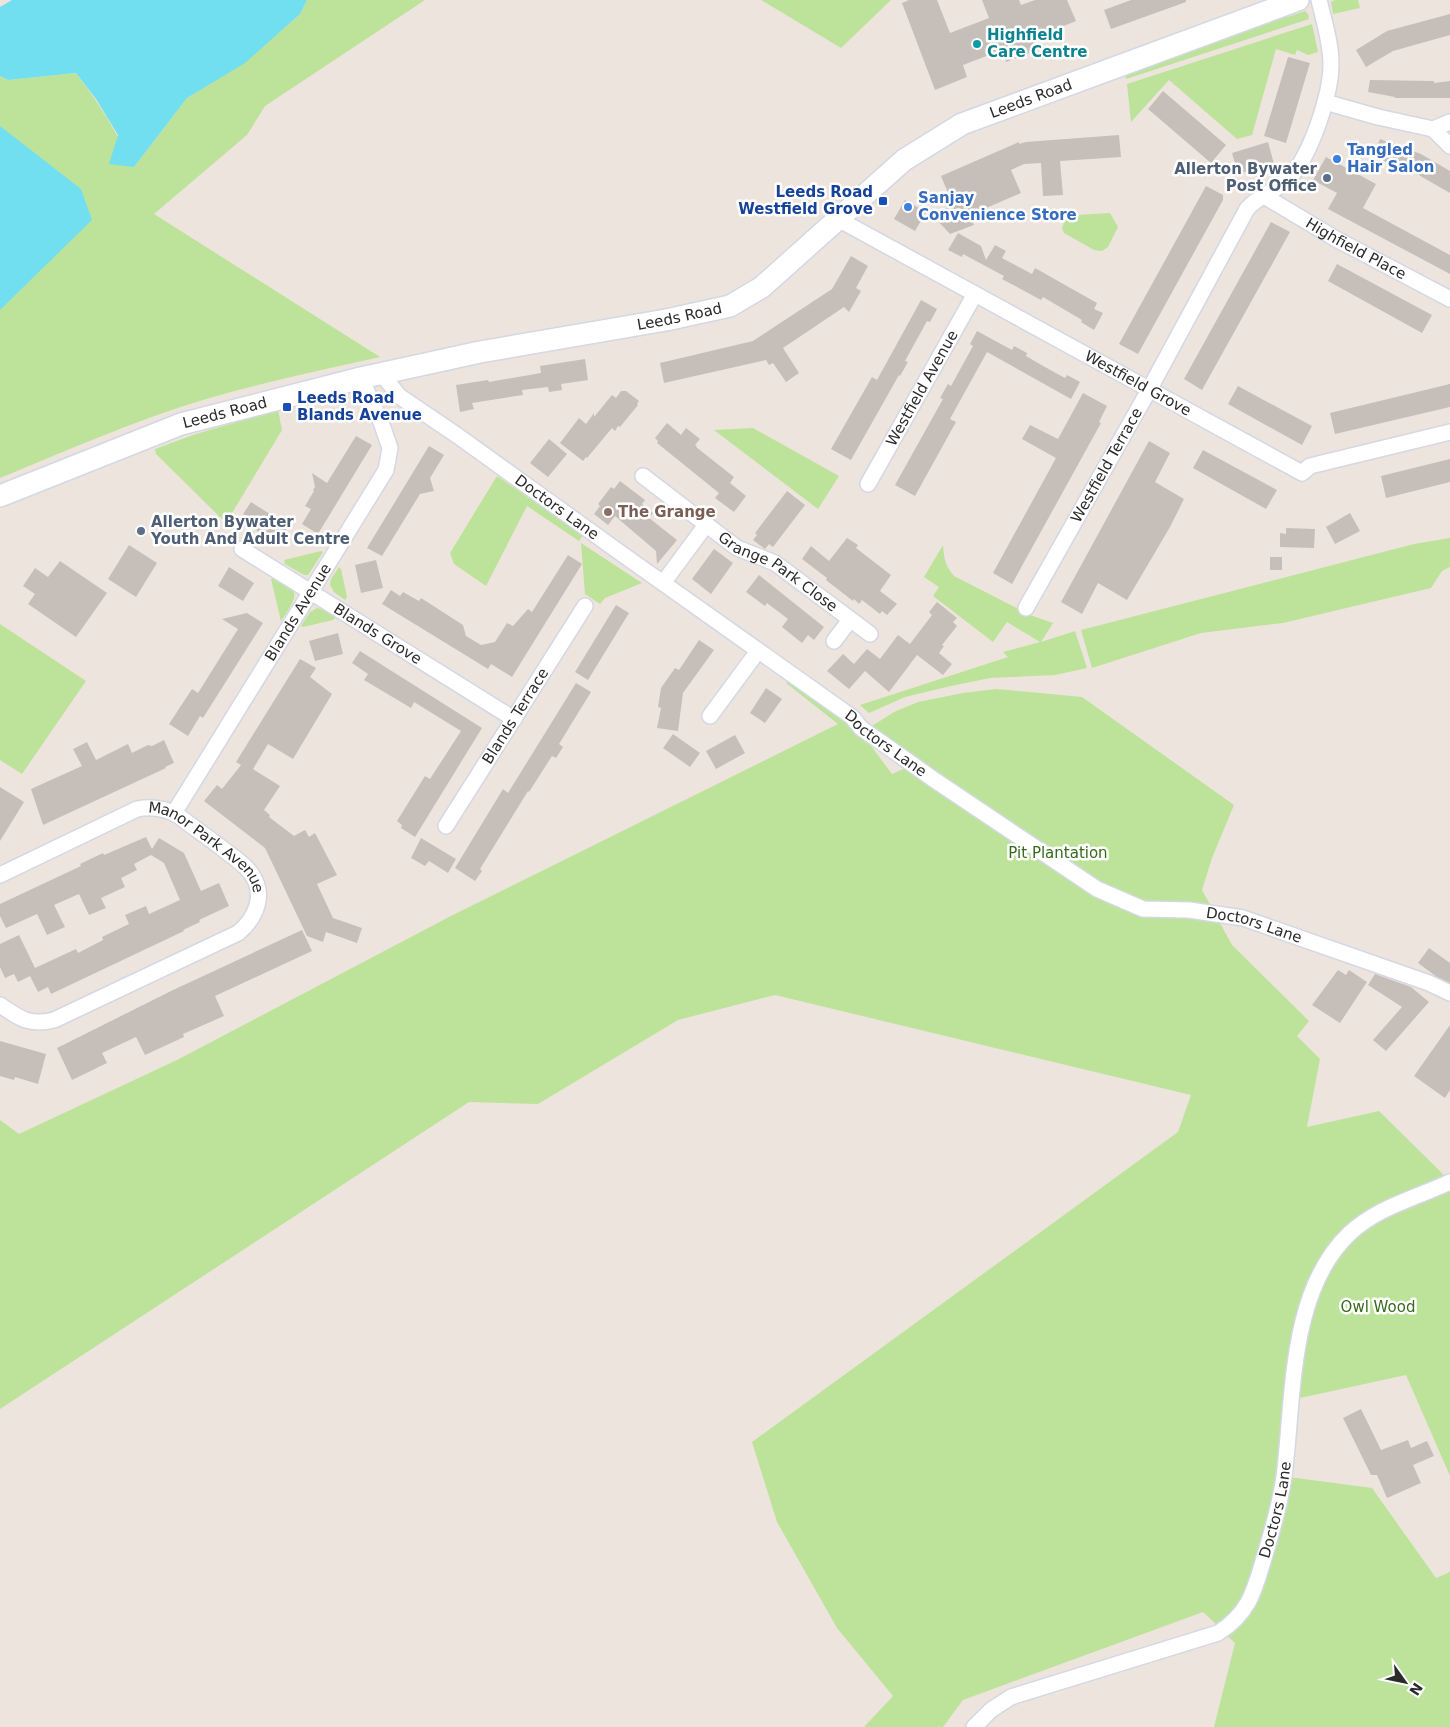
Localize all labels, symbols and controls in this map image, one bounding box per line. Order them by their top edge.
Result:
place label: Highfield Care Centre [987,26,1088,61]
marker: Highfield Care Centre [971,38,983,50]
street label: Leeds Road [987,75,1074,122]
place label: Tangled Hair Salon [1347,141,1435,176]
marker: Tangled Hair Salon [1331,153,1343,165]
place label: Allerton Bywater Post Office [1174,160,1318,195]
marker: Allerton Bywater Post Office [1321,172,1333,184]
place label: Leeds Road Westfield Grove [738,183,873,218]
place label: Sanjay Convenience Store [918,189,1077,224]
marker: Leeds Road Westfield Grove [877,195,889,207]
marker: Sanjay Convenience Store [902,201,914,213]
street label: Highfield Place [1302,214,1409,283]
street label: Leeds Road [636,299,724,334]
street label: Westfield Avenue [882,327,962,449]
street label: Westfield Grove [1082,347,1194,420]
place label: Leeds Road Blands Avenue [297,389,422,424]
street label: Leeds Road [181,393,269,432]
marker: Leeds Road Blands Avenue [281,401,293,413]
street label: Westfield Terrace [1067,405,1146,526]
street label: Doctors Lane [511,471,602,543]
place label: The Grange [618,503,716,521]
marker: The Grange [602,506,614,518]
place label: Allerton Bywater Youth And Adult Centre [150,513,350,548]
marker: Allerton Bywater Youth And Adult Centre [135,525,147,537]
street label: Grange Park Close [714,528,841,616]
street label: Blands Avenue [261,560,335,664]
street label: Blands Grove [330,600,425,668]
street label: Blands Terrace [478,665,552,767]
street label: Doctors Lane [841,706,930,781]
street label: Manor Park Avenue [148,798,267,894]
park label: Pit Plantation [1008,844,1108,862]
street label: Doctors Lane [1205,904,1304,947]
park label: Owl Wood [1341,1298,1415,1316]
street label: Doctors Lane [1255,1460,1295,1560]
north arrow [1380,1657,1430,1707]
text: N [1406,1680,1426,1698]

